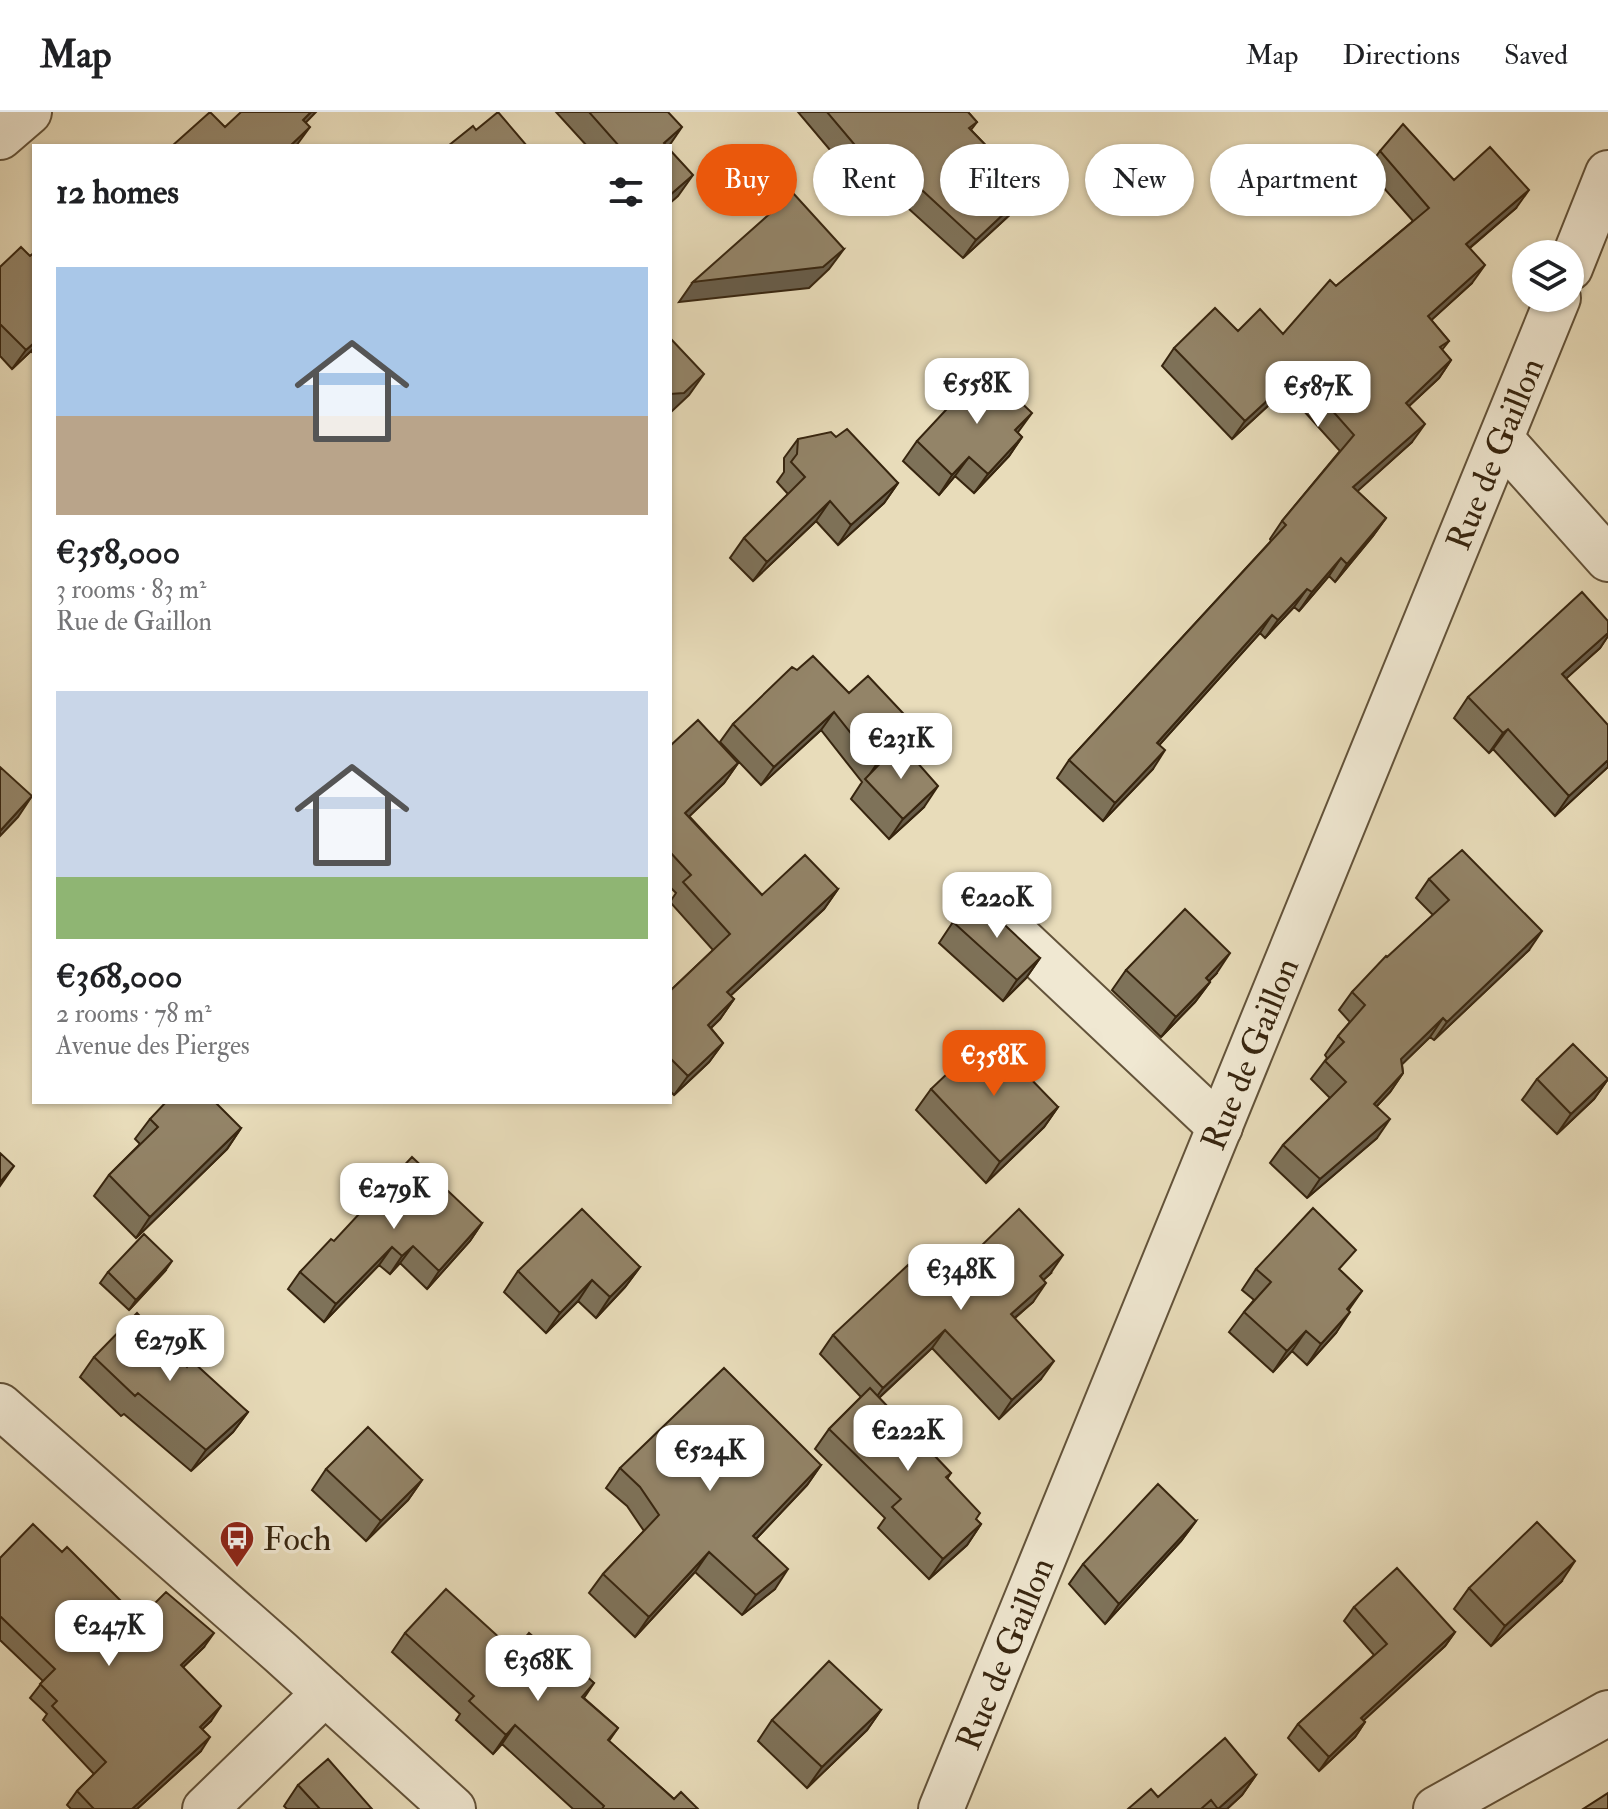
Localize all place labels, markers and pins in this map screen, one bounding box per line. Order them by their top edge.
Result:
pin: €558K [921,358,1033,426]
pin: €587K [1262,361,1374,429]
pin: €231K [845,713,957,781]
pin: €220K [941,872,1053,940]
pin: €358K [938,1030,1050,1098]
pin: €279K [338,1163,450,1231]
pin: €348K [905,1244,1017,1312]
pin: €279K [114,1315,226,1383]
pin: €222K [852,1405,964,1473]
pin: €524K [654,1425,766,1493]
place label: Foch [263,1518,332,1561]
bus stop icon: Foch [218,1519,256,1569]
pin: €247K [53,1600,165,1668]
pin: €368K [482,1635,594,1703]

